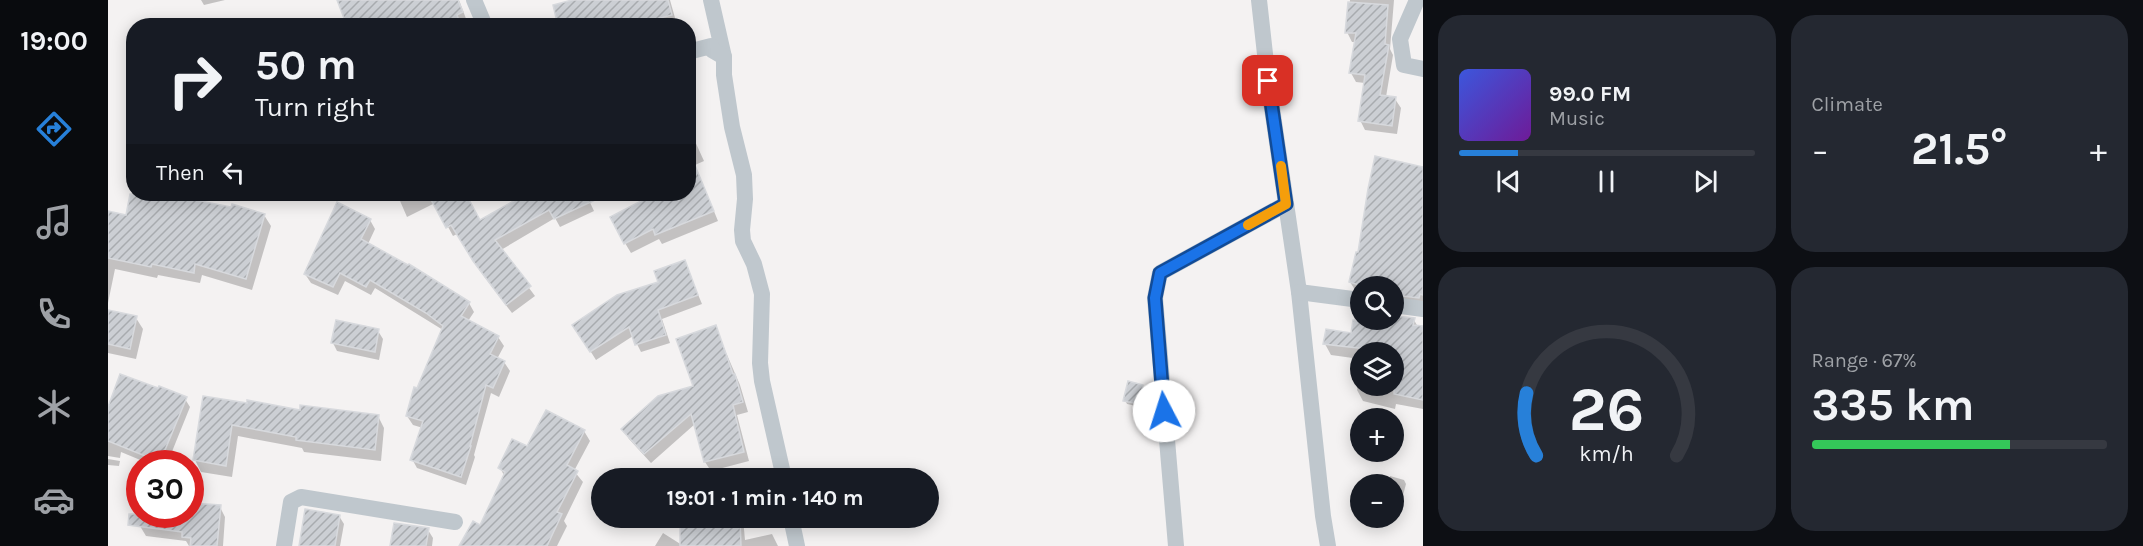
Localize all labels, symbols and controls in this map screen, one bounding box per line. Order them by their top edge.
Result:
text: 19:00 [20,25,88,57]
text: 50 m [255,40,357,90]
icon: right [156,42,234,120]
pin [1242,55,1293,106]
icon: arrive [1251,64,1284,97]
text: 99.0 FM [1549,81,1631,107]
text: Turn right [255,91,375,123]
text: Climate [1812,93,1883,116]
text: Music [1549,107,1605,130]
icon: directions [33,108,75,150]
text: 21.5° [1911,123,2008,175]
text: − [1812,131,1829,169]
text: + [2090,131,2107,169]
icon: left [217,156,250,189]
text: Then [156,160,205,186]
icon: previous [1492,165,1525,198]
icon: pause [1590,165,1623,198]
icon: next [1689,165,1722,198]
icon: music [33,201,75,243]
map controls [1350,276,1404,528]
button: search [1350,276,1404,330]
icon: phone [33,293,75,335]
button: layers [1350,342,1404,396]
text: Range · 67% [1812,349,1917,372]
text: 26 [1569,373,1645,446]
position arrow [1132,379,1196,443]
text: 335 km [1812,379,1974,431]
icon: climate [33,386,75,428]
button: + [1350,408,1404,462]
text: km/h [1580,441,1634,466]
speed limit sign: 30 [126,450,204,528]
button: − [1350,474,1404,528]
icon: car [33,479,75,521]
text: 19:01 · 1 min · 140 m [666,485,864,511]

